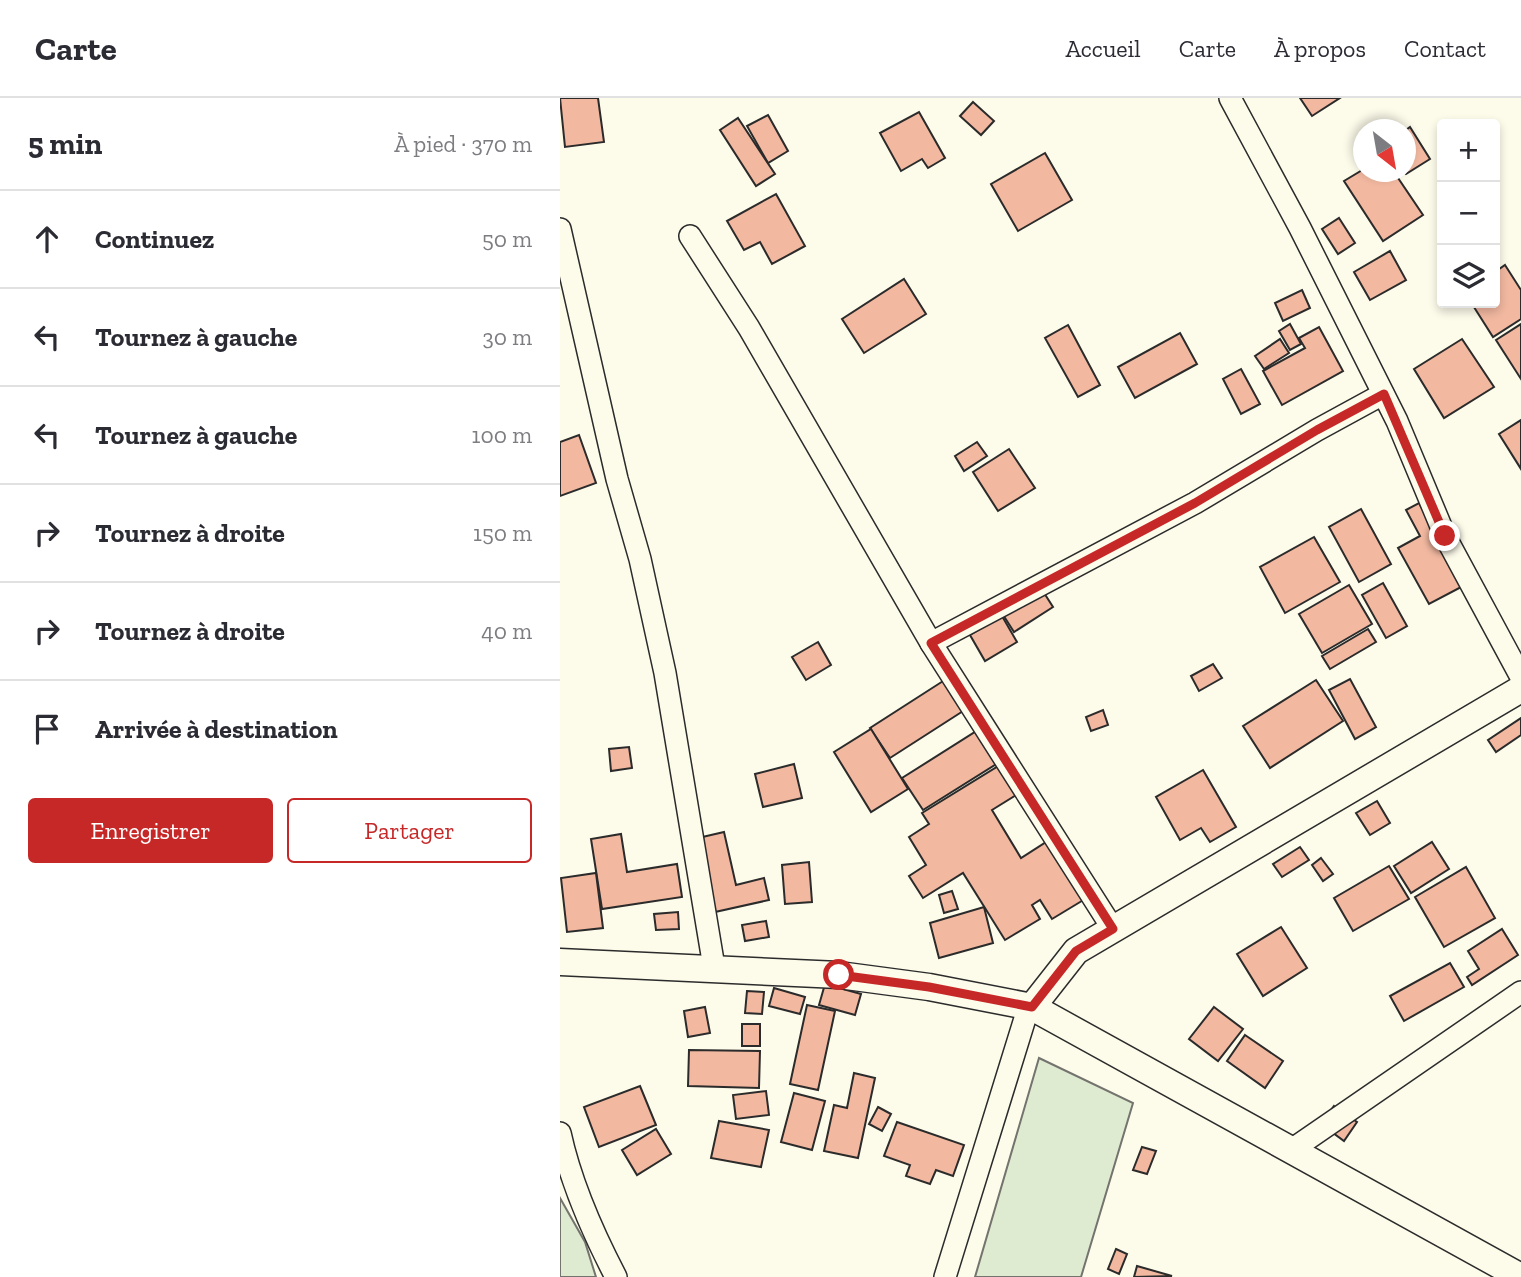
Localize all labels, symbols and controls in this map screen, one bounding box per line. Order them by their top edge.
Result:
text: Carte [35,29,117,68]
text: Accueil [1065,34,1141,63]
text: Carte [1179,34,1236,63]
text: À propos [1274,34,1366,63]
text: Contact [1404,34,1486,63]
north arrow [1353,119,1416,182]
map controls [1437,119,1500,308]
button: + [1437,119,1500,182]
text: 5 min [28,126,102,162]
text: À pied · 370 m [394,130,532,158]
button: − [1437,182,1500,245]
icon: ahead [28,220,66,258]
text: Continuez [95,223,214,255]
text: 50 m [482,225,532,253]
button: layers [1437,245,1500,308]
icon: left [28,318,66,356]
text: Tournez à gauche [95,321,297,353]
text: 30 m [482,323,532,351]
icon: left [28,416,66,454]
text: Tournez à gauche [95,419,297,451]
text: 100 m [472,421,532,449]
icon: right [28,514,66,552]
text: Tournez à droite [95,517,285,549]
text: 150 m [473,519,532,547]
route end [1429,520,1460,551]
icon: right [28,612,66,650]
text: Tournez à droite [95,615,285,647]
text: 40 m [481,617,532,645]
icon: arrive [28,710,66,748]
text: Arrivée à destination [95,713,338,745]
button: Enregistrer [28,798,273,863]
button: Partager [287,798,532,863]
route start [823,959,854,990]

